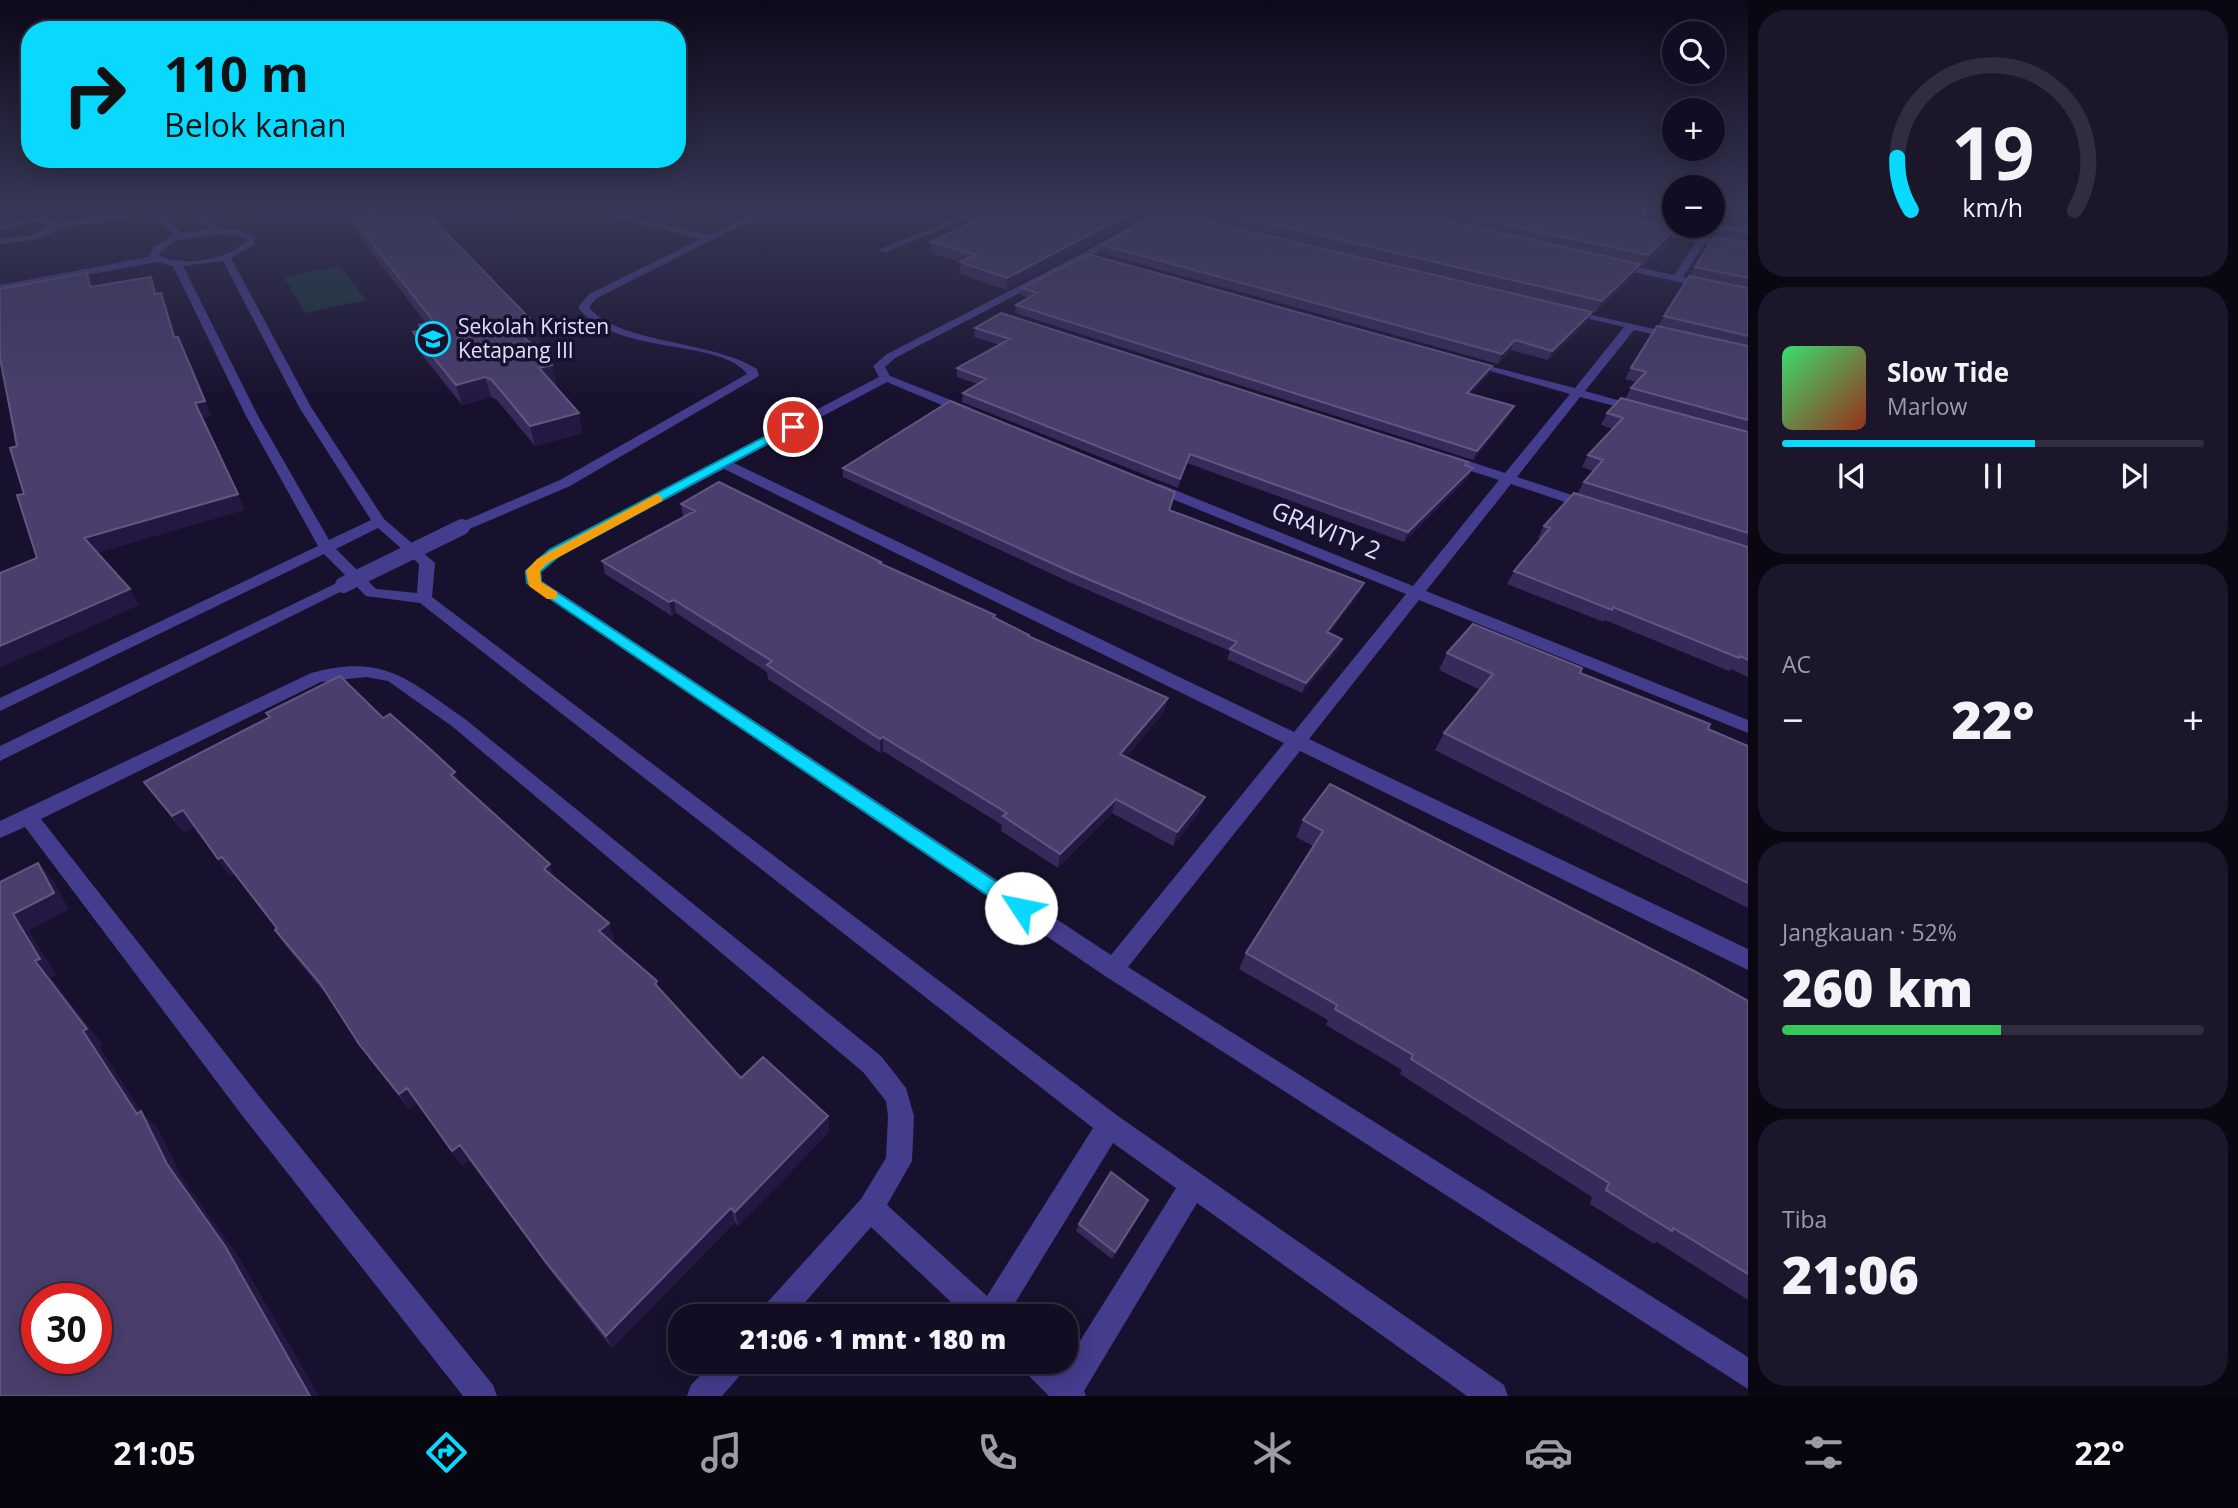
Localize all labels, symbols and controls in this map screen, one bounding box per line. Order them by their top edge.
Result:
map controls [1662,21,1725,238]
button: search [1662,21,1725,84]
text: 110 m [164,40,309,106]
icon: right [49,49,140,140]
button: + [1662,98,1725,161]
text: 19 [1951,102,2035,201]
text: Belok kanan [164,103,347,146]
button: − [1662,175,1725,238]
text: km/h [1963,189,2023,223]
place label: Sekolah Kristen Ketapang III [458,312,609,364]
school or university icon: Sekolah Kristen Ketapang III [414,320,452,358]
text: Slow Tide [1887,354,2009,390]
text: Marlow [1887,390,1967,422]
pin [763,397,823,457]
icon: arrive [774,408,812,446]
icon: previous [1833,457,1871,495]
icon: pause [1974,457,2012,495]
icon: next [2115,457,2153,495]
street label: GRAVITY 2 [1267,493,1386,566]
text: AC [1782,648,1811,680]
text: 22° [1952,683,2034,754]
text: − [1782,693,1804,745]
text: + [2182,693,2204,745]
position arrow [984,871,1058,945]
text: Jangkauan · 52% [1782,916,1957,948]
text: 260 km [1782,951,1973,1022]
text: Tiba [1782,1203,1827,1235]
text: 21:06 [1782,1238,1919,1309]
speed limit sign: 30 [21,1283,112,1374]
text: 21:06 · 1 mnt · 180 m [740,1321,1006,1357]
icon: directions [422,1428,471,1477]
icon: music [697,1428,746,1477]
icon: phone [973,1428,1022,1477]
icon: climate [1248,1428,1297,1477]
icon: car [1524,1428,1573,1477]
icon: filters [1799,1428,1848,1477]
text: 21:05 [113,1431,196,1474]
text: 22° [2074,1431,2125,1474]

